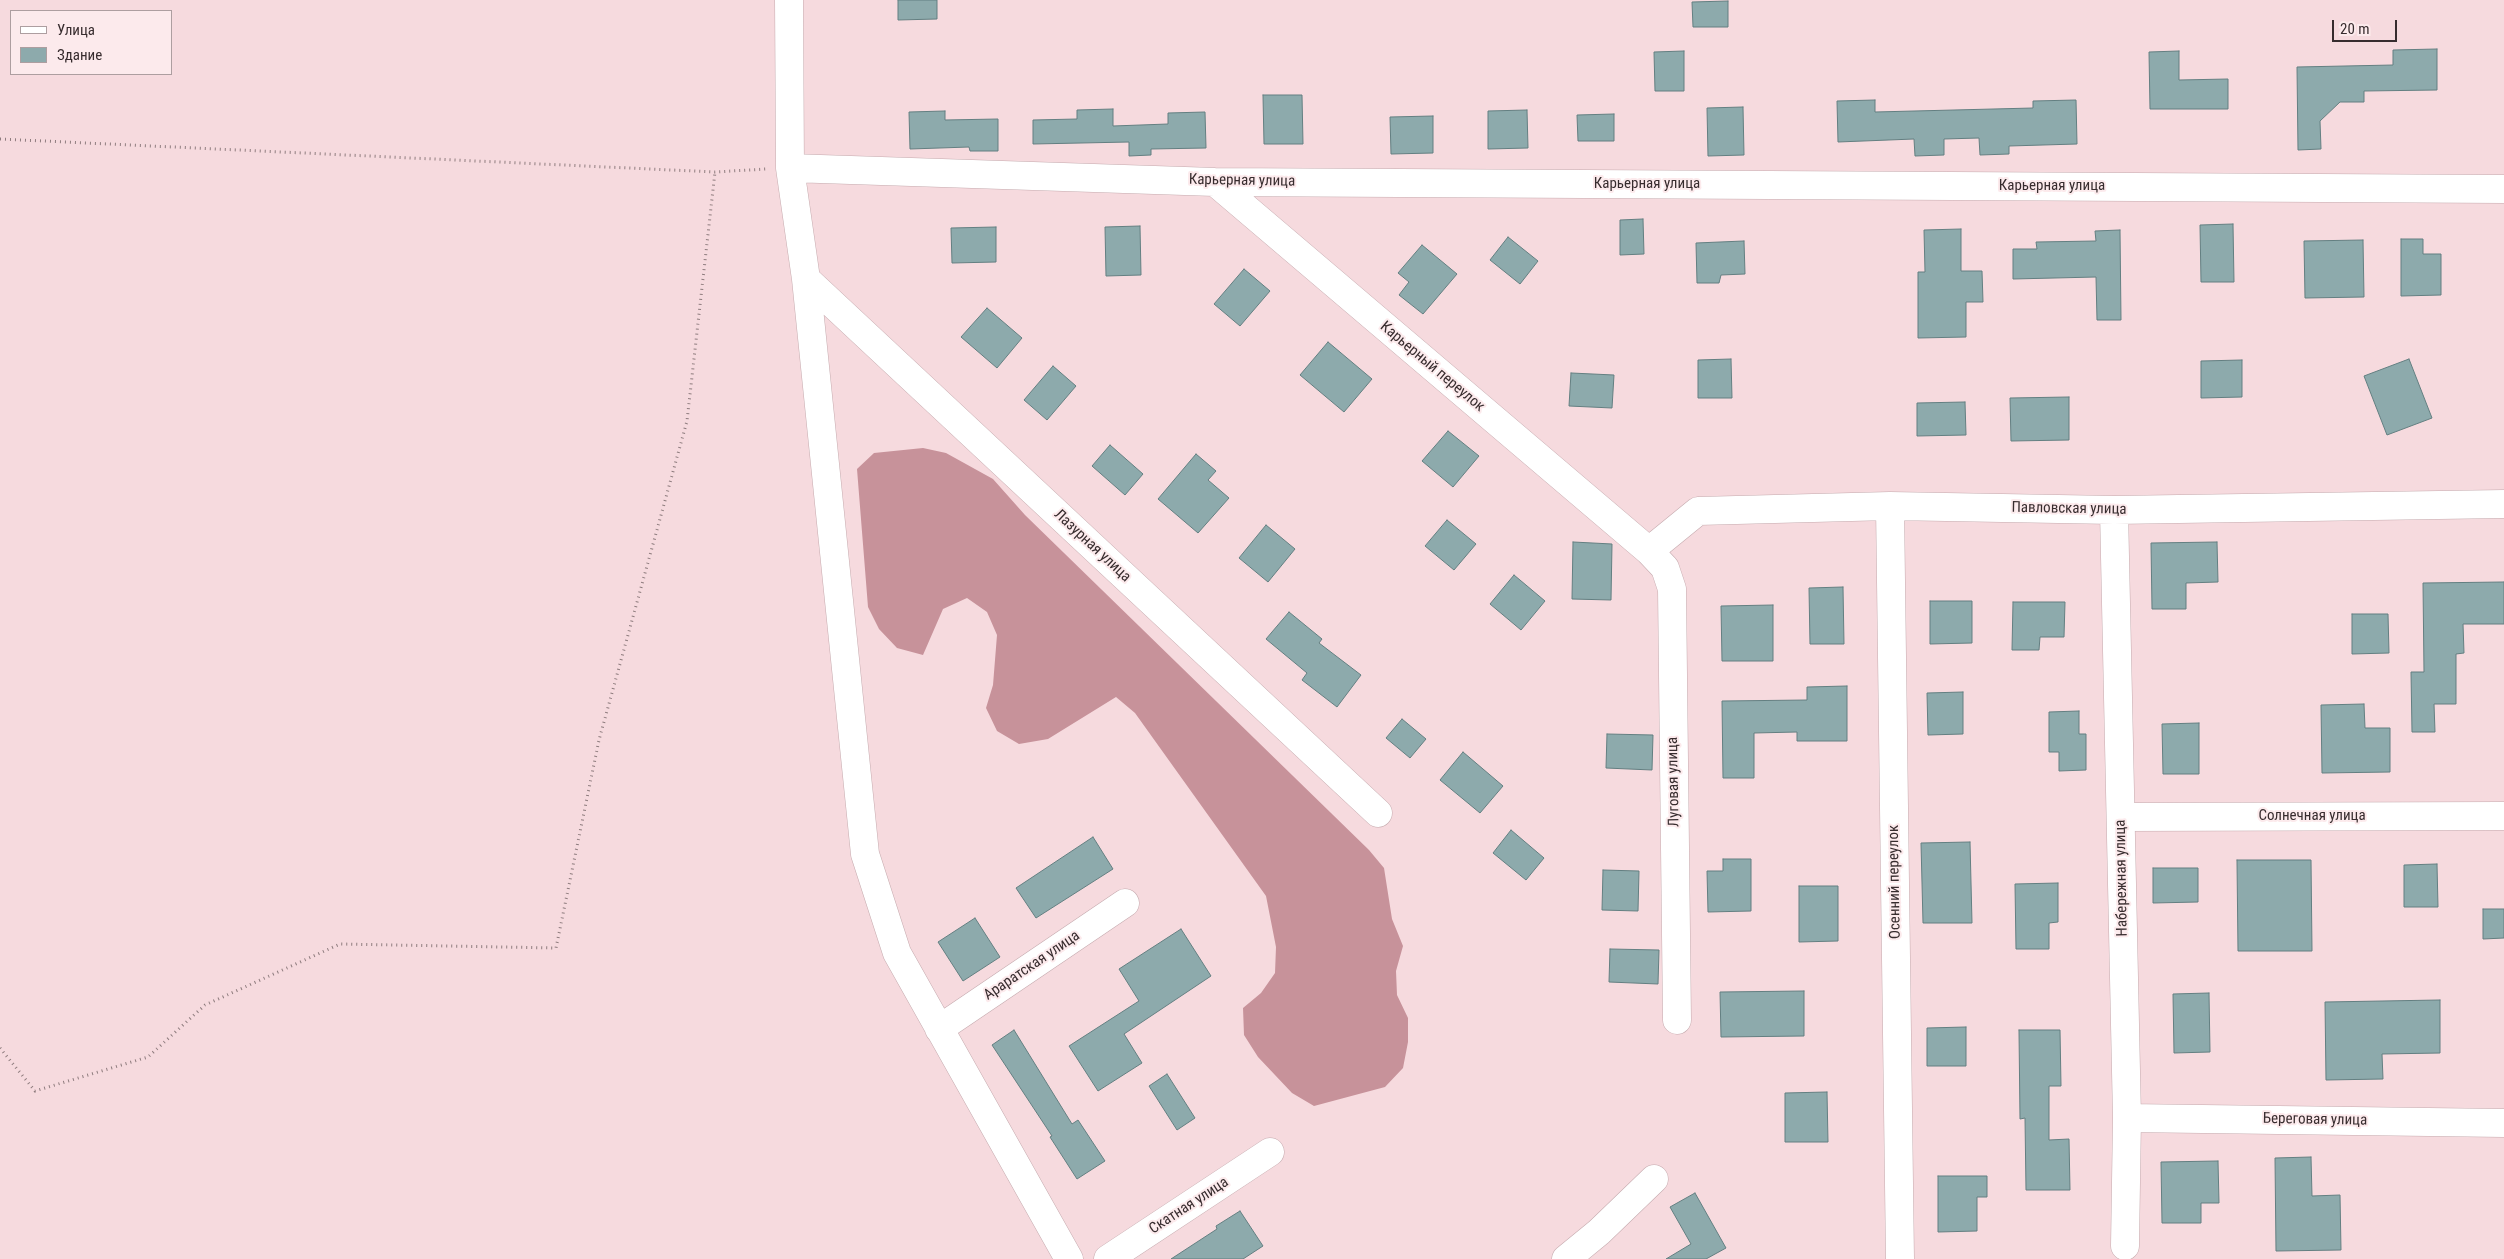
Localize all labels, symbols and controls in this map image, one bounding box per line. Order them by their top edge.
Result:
legend [10,10,172,75]
scale bar [2334,10,2399,42]
text: 20 m [2340,20,2370,38]
text: Улица [57,21,95,39]
text: Здание [57,46,102,64]
street label: Карьерная улица [1189,171,1295,191]
street label: Карьерная улица [1594,175,1700,193]
street label: Карьерная улица [1999,177,2105,195]
street label: Карьерный переулок [1376,318,1488,416]
street label: Павловская улица [2011,499,2127,519]
street label: Лазурная улица [1050,506,1134,586]
street label: Луговая улица [1664,737,1684,827]
street label: Солнечная улица [2258,807,2366,825]
street label: Набережная улица [2112,819,2132,937]
street label: Осенний переулок [1885,825,1905,939]
street label: Араратская улица [981,927,1083,1005]
street label: Береговая улица [2263,1110,2367,1130]
street label: Скатная улица [1146,1174,1232,1238]

